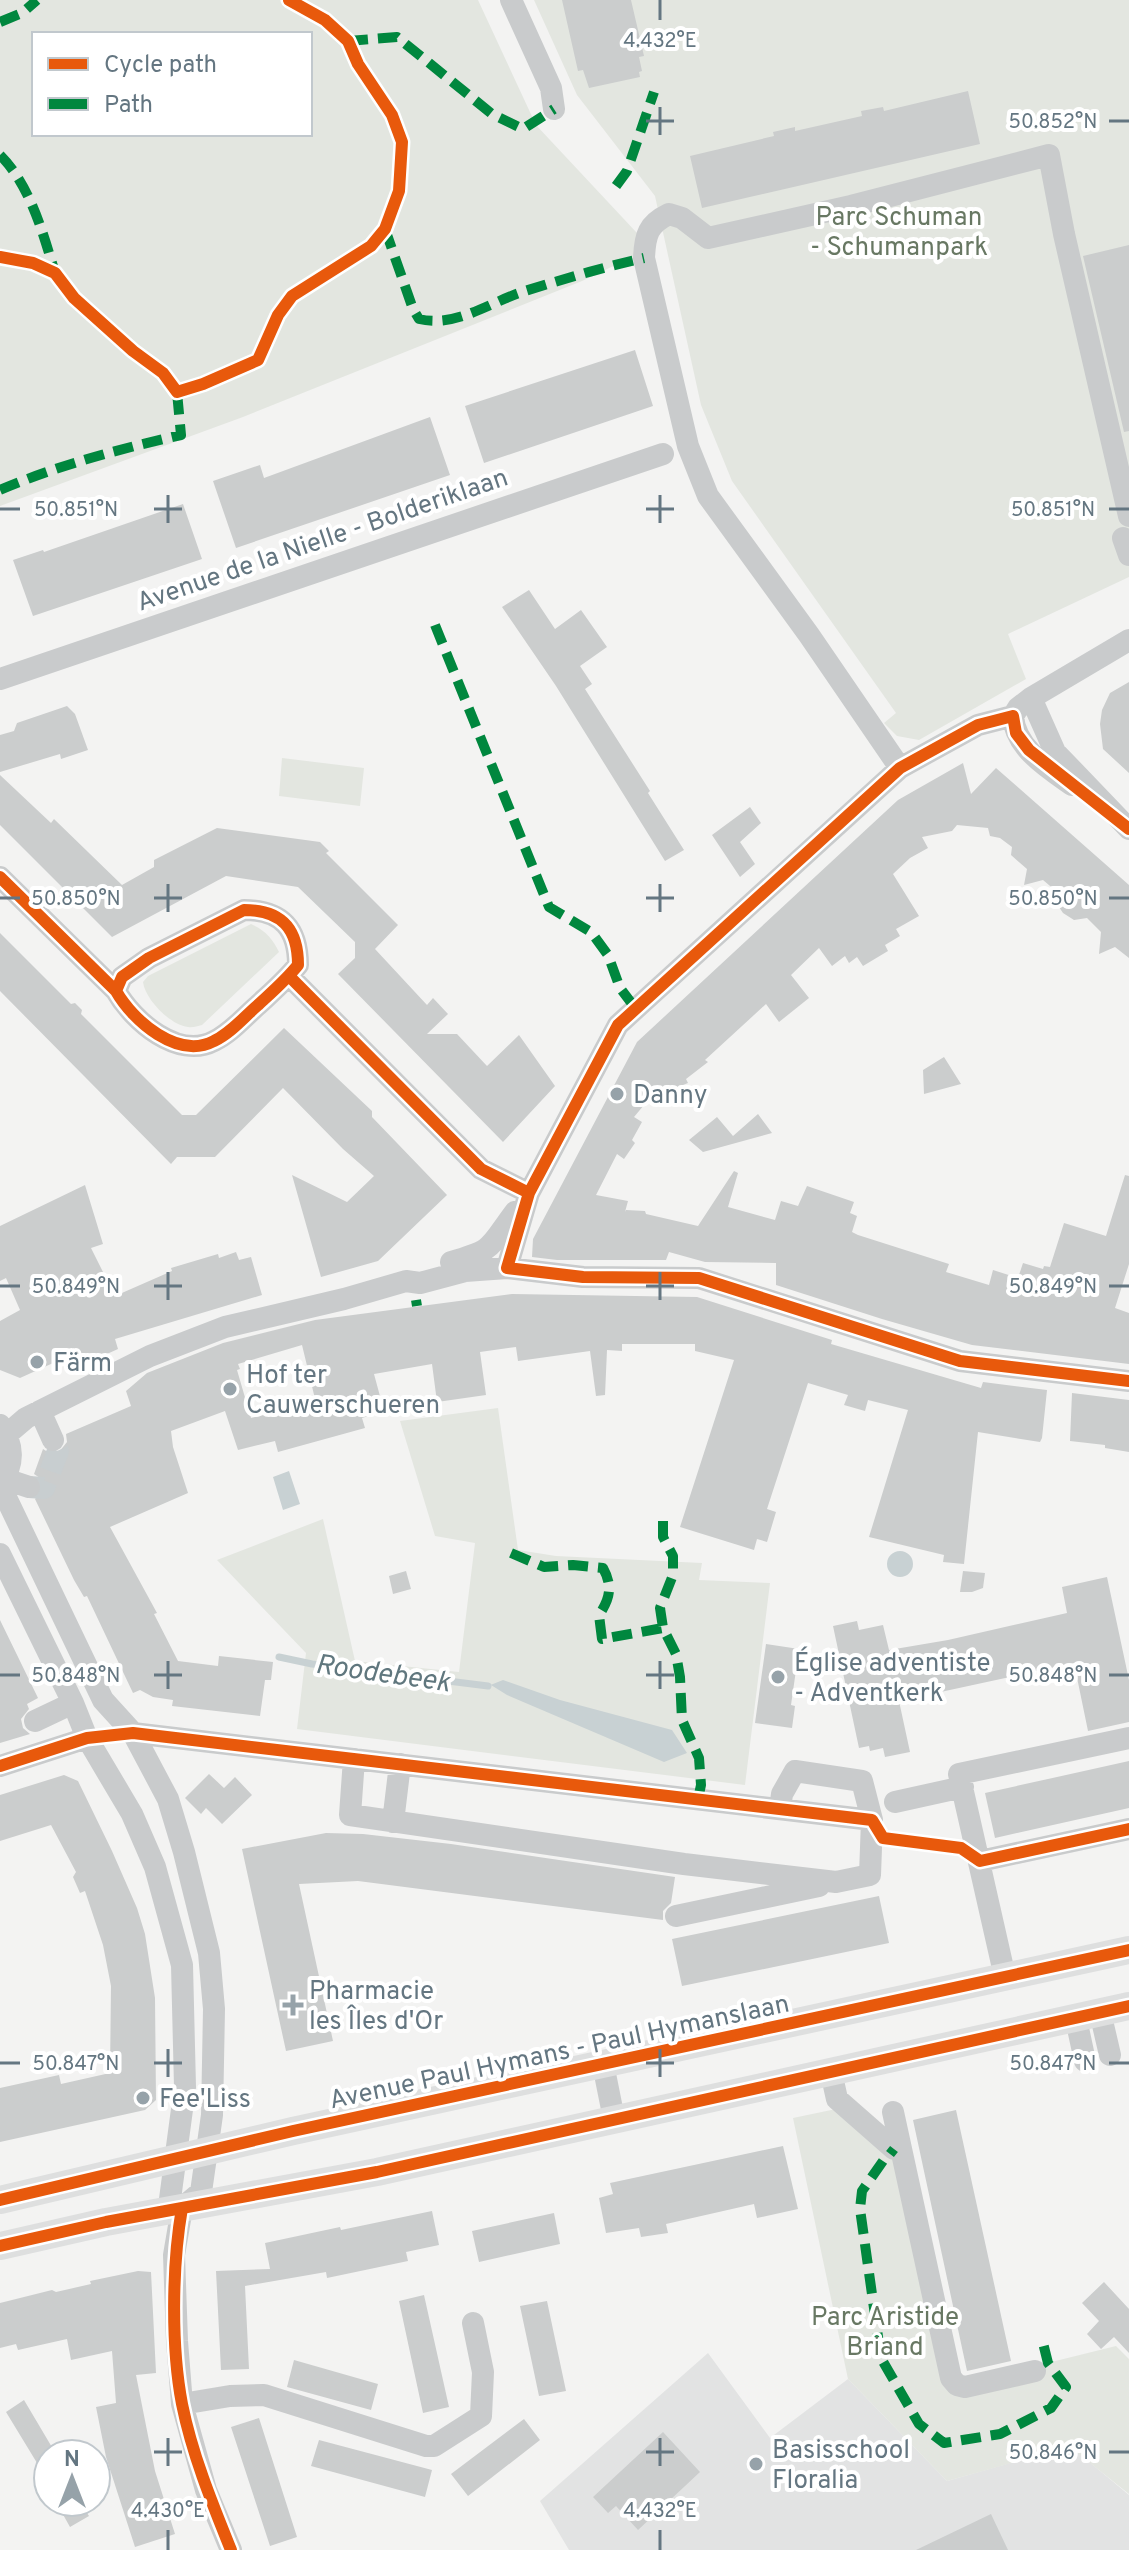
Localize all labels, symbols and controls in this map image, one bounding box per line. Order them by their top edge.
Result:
text: 4.432°E [623,29,697,55]
legend [32,32,312,136]
text: Cycle path [104,51,217,81]
text: Path [104,91,153,121]
text: 50.852°N [1009,110,1097,136]
park label: Parc Schuman - Schumanpark [810,202,988,265]
street label: Avenue de la Nielle - Bolderiklaan [133,462,513,621]
text: 50.851°N [34,498,118,524]
text: 50.851°N [1011,498,1095,524]
text: 50.850°N [31,887,121,913]
text: 50.850°N [1008,887,1098,913]
place label: Danny [633,1080,708,1113]
marker: Danny [608,1085,626,1103]
text: 50.849°N [32,1275,120,1301]
text: 50.849°N [1009,1275,1097,1301]
place label: Färm [53,1348,112,1381]
marker: Färm [28,1353,46,1371]
place label: Hof ter Cauwerschueren [246,1360,440,1423]
marker: Hof ter Cauwerschueren [221,1380,239,1398]
place label: Église adventiste - Adventkerk [794,1646,991,1711]
water label: Roodebeek [313,1648,453,1702]
text: 50.848°N [32,1664,120,1690]
text: 50.848°N [1009,1664,1097,1690]
marker: Église adventiste - Adventkerk [769,1668,787,1686]
place label: Pharmacie les Îles d'Or [309,1976,443,2039]
street label: Avenue Paul Hymans - Paul Hymanslaan [326,1988,793,2118]
marker: Pharmacie les Îles d'Or [284,1996,302,2014]
text: 50.847°N [33,2052,119,2078]
text: 50.847°N [1010,2052,1096,2078]
place label: Fee'Liss [159,2084,251,2117]
marker: Fee'Liss [134,2089,152,2107]
park label: Parc Aristide Briand [811,2302,959,2365]
place label: Basisschool Floralia [772,2435,910,2498]
north arrow [32,2438,112,2518]
text: 50.846°N [1009,2441,1097,2467]
text: N [64,2447,80,2474]
marker: Basisschool Floralia [747,2455,765,2473]
text: 4.430°E [131,2499,205,2525]
text: 4.432°E [623,2499,697,2525]

